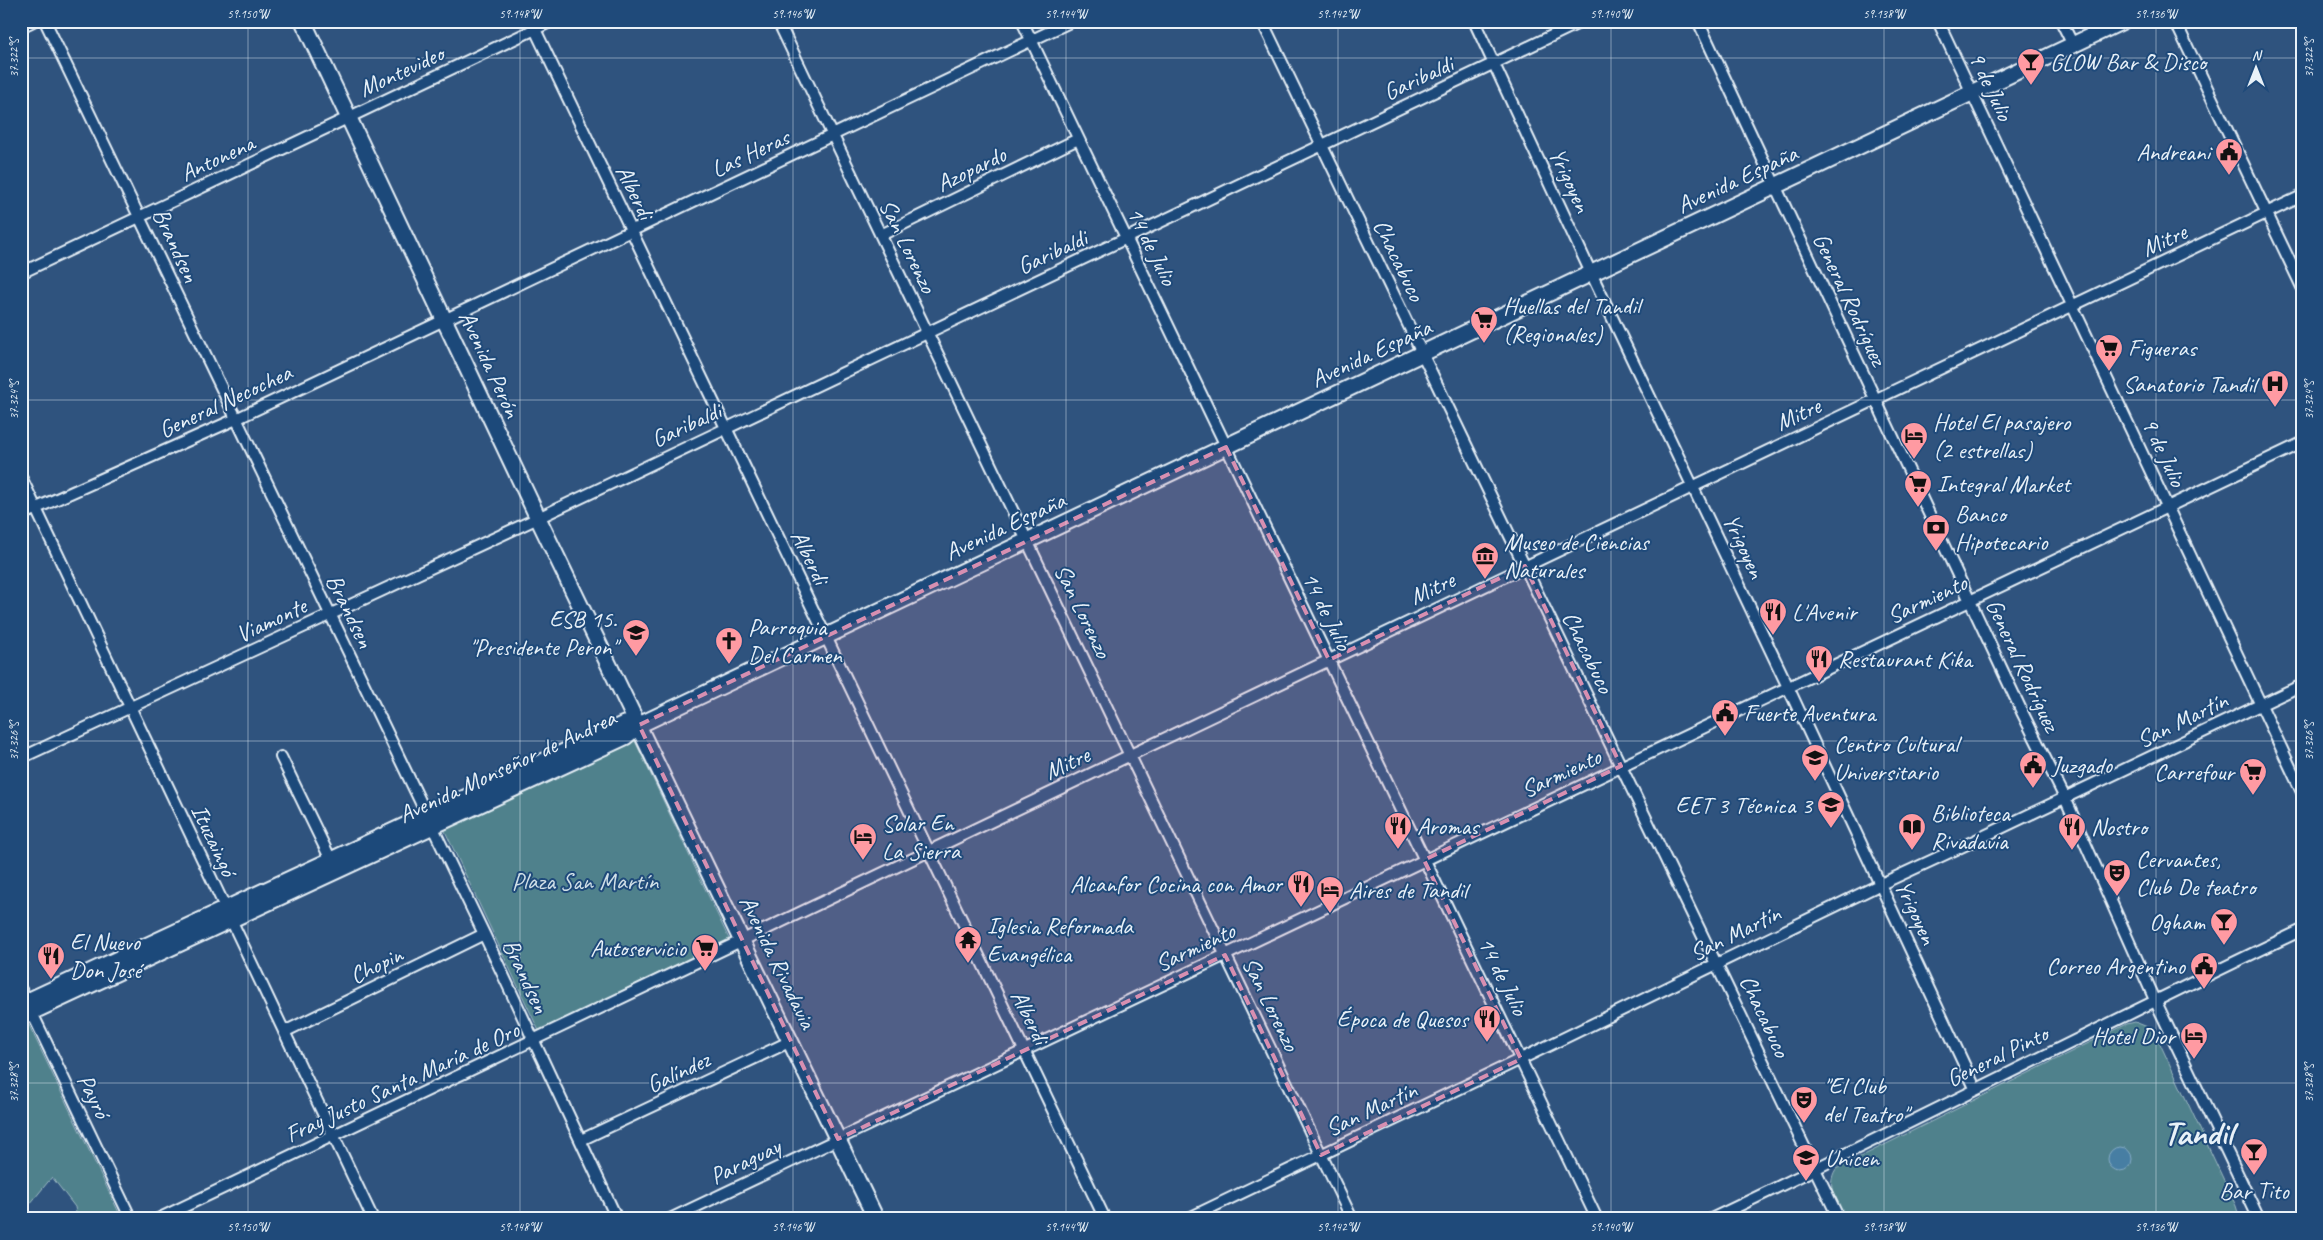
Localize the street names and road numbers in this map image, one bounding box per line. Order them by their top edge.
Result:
street label: Montevideo [354,37,451,104]
street label: 9 de Julio [1962,47,2021,127]
street label: Garibaldi [1378,48,1460,107]
street label: Las Heras [706,121,795,184]
street label: Antonena [175,127,261,188]
street label: Avenida España [1672,137,1804,220]
street label: Azopardo [931,139,1012,199]
street label: Yrigoyen [1542,143,1598,218]
street label: Alberdi [609,160,662,226]
street label: San Lorenzo [872,194,944,299]
street label: 14 de Julio [1120,202,1184,292]
street label: Brandsen [146,203,206,287]
street label: Chacabuco [1366,214,1432,307]
street label: Mitre [2137,216,2193,263]
street label: Garibaldi [1012,222,1094,281]
street label: General Rodríguez [1806,228,1895,372]
street label: Avenida Perón [452,306,528,423]
street label: Avenida España [1306,311,1438,394]
street label: General Necochea [154,356,298,445]
street label: Mitre [1771,390,1827,437]
street label: Garibaldi [646,395,728,454]
street label: 9 de Julio [2135,413,2194,493]
street label: Avenida España [940,484,1072,567]
street label: Yrigoyen [1716,509,1772,584]
street label: Alberdi [784,525,837,591]
street label: San Lorenzo [1047,559,1119,664]
street label: Mitre [1405,564,1461,611]
street label: 14 de Julio [1295,567,1359,657]
street label: Sarmiento [1882,567,1973,631]
street label: Brandsen [319,569,381,653]
street label: Viamonte [231,590,313,649]
street label: General Rodríguez [1979,594,2068,738]
street label: Chacabuco [1555,606,1621,699]
street label: San Martín [2132,685,2233,755]
street label: Avenida Monseñor de Andrea [393,702,622,830]
street label: Mitre [1040,739,1096,786]
street label: Sarmiento [1516,741,1607,805]
street label: Ituzaingó [184,799,245,884]
street label: Yrigoyen [1888,875,1944,950]
street label: Avenida Rivadavia [733,890,824,1035]
street label: San Martín [1685,898,1786,968]
street label: Sarmiento [1150,915,1241,979]
street label: 14 de Julio [1471,932,1535,1022]
street label: Brandsen [496,934,556,1018]
street label: Chopin [345,939,409,991]
street label: San Lorenzo [1235,952,1307,1057]
street label: Chacabuco [1733,970,1798,1063]
street label: Alberdi [1004,985,1057,1051]
street label: Fray Justo Santa María de Oro [280,1014,525,1149]
street label: General Pinto [1941,1017,2055,1093]
street label: Galíndez [642,1044,716,1100]
street label: Payró [71,1069,119,1126]
street label: San Martín [1321,1074,1423,1143]
street label: Paraguay [705,1130,787,1191]

